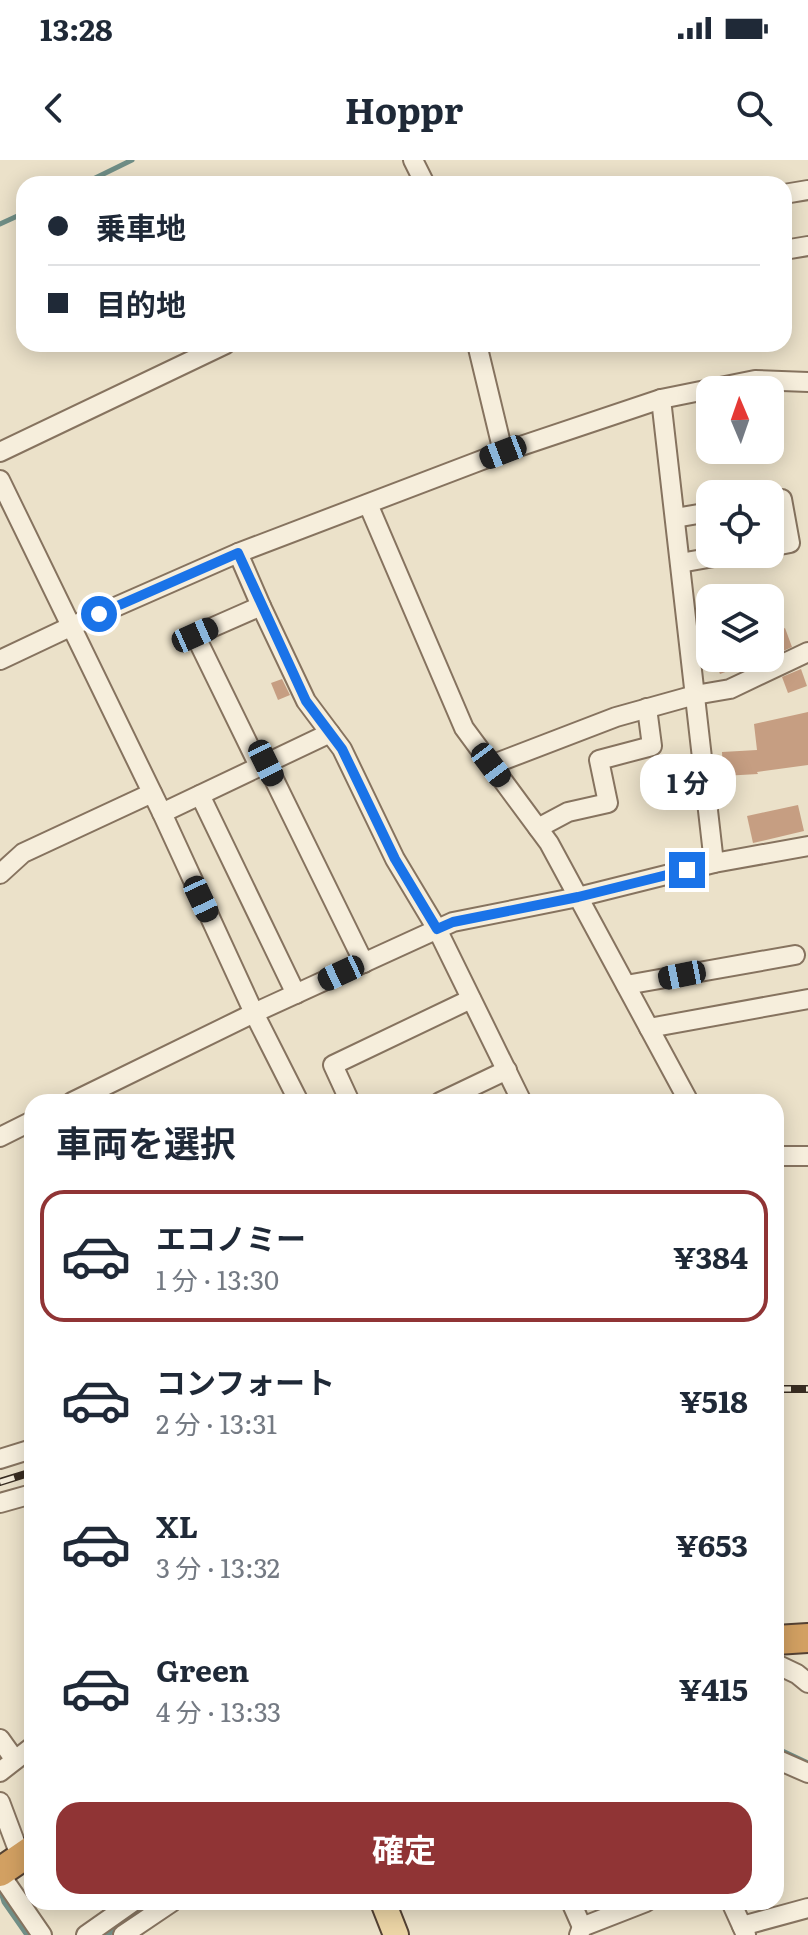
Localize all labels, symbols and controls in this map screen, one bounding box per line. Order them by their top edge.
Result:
text: 13:28 [40,6,113,50]
text: Hoppr [345,82,463,135]
icon: back [32,86,76,130]
icon: search [732,86,776,130]
text: 乗車地 [96,204,186,248]
text: 目的地 [96,281,186,325]
north arrow [696,376,784,464]
map controls [696,376,784,672]
car [476,432,530,472]
button: locate [696,480,784,568]
button: layers [696,584,784,672]
route start [81,596,117,632]
car [168,614,222,656]
car [245,736,287,790]
car [467,739,515,791]
callout: 1 分 [639,754,735,810]
text: 1 分 [667,762,709,801]
route end [669,852,705,888]
car [180,872,222,926]
car [314,952,368,994]
car [656,959,708,991]
text: 車両を選択 [56,1115,236,1168]
text: エコノミー [156,1215,306,1259]
icon: car [60,1220,132,1292]
text: ¥384 [673,1234,748,1278]
text: 1 分 · 13:30 [156,1259,279,1298]
text: コンフォート [156,1359,335,1403]
icon: car [60,1364,132,1436]
text: ¥518 [679,1378,748,1422]
text: 2 分 · 13:31 [156,1403,277,1442]
text: XL [156,1503,198,1547]
icon: car [60,1508,132,1580]
text: ¥653 [675,1522,748,1566]
text: 3 分 · 13:32 [156,1547,280,1586]
text: Green [156,1647,249,1691]
icon: car [60,1652,132,1724]
text: ¥415 [679,1666,748,1710]
text: 4 分 · 13:33 [156,1691,281,1730]
button: 確定 [56,1802,752,1894]

